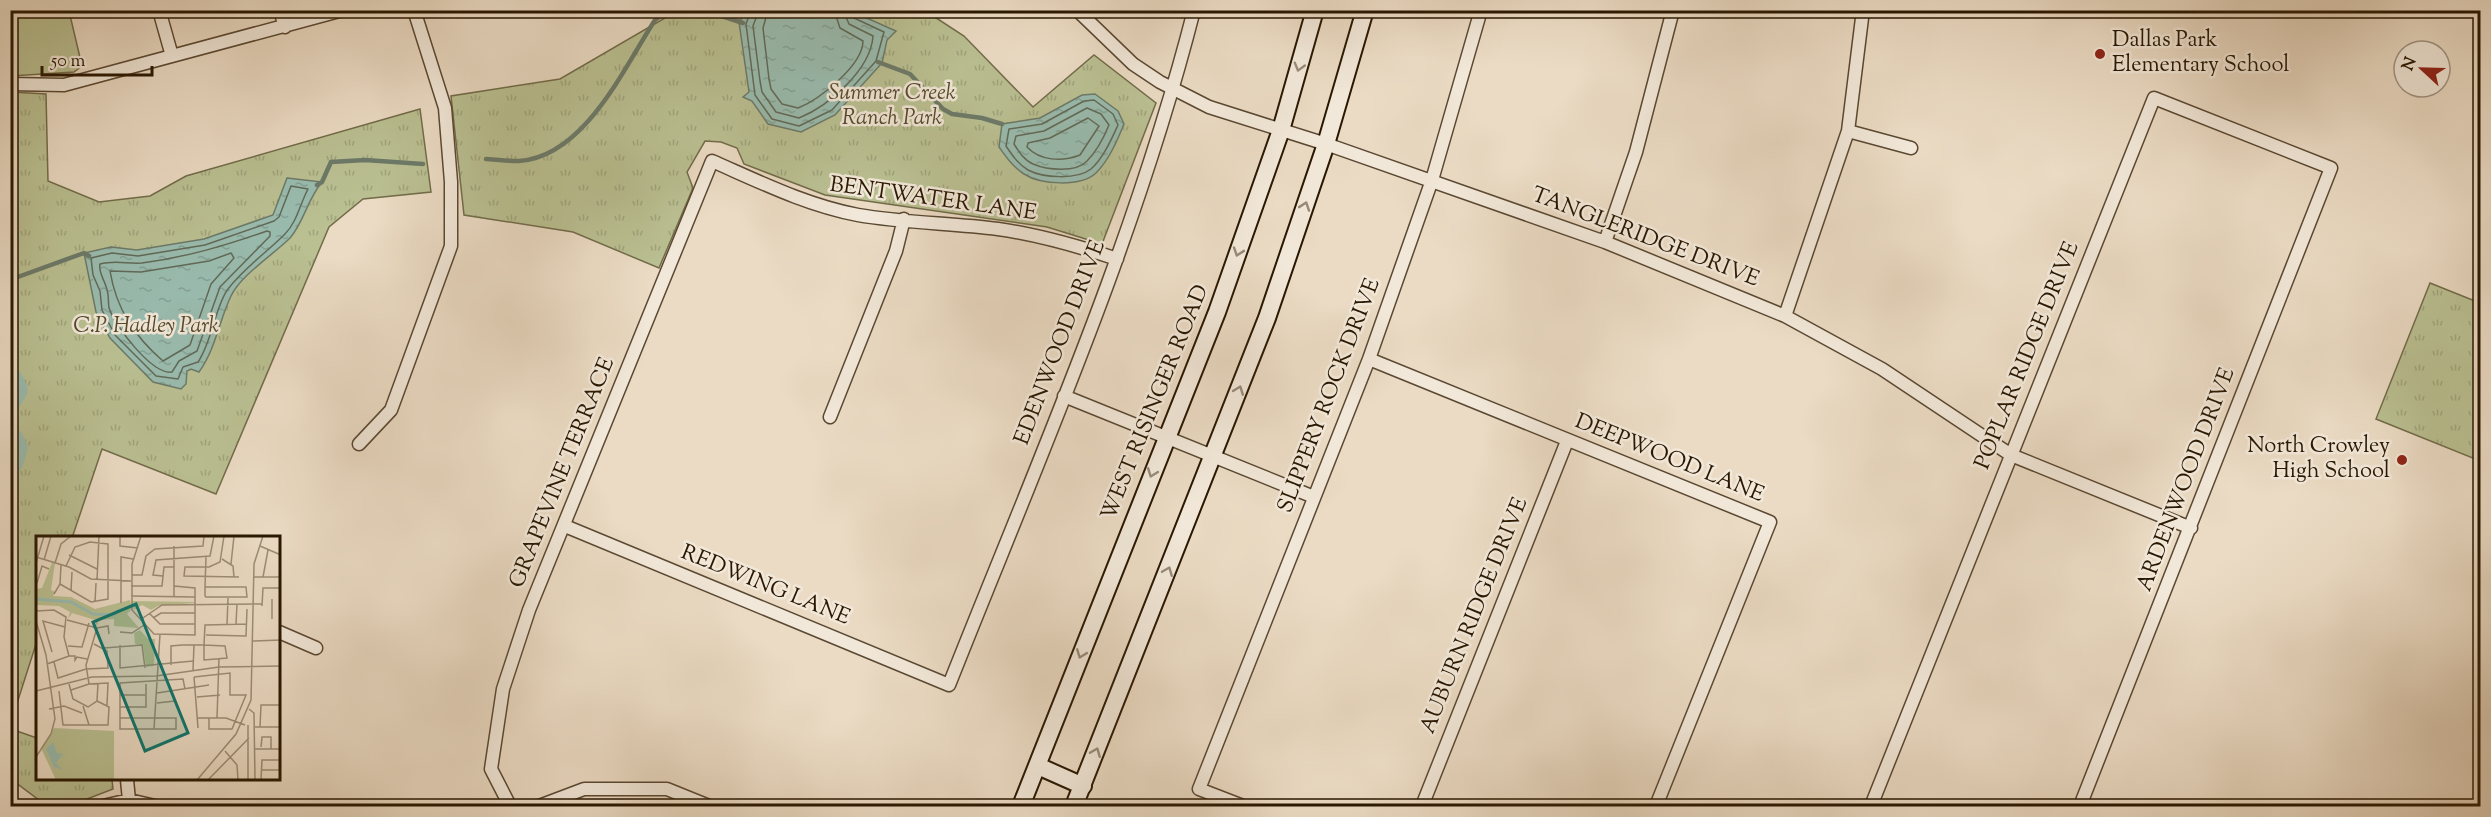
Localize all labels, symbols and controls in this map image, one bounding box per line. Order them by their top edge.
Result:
place label: Dallas Park Elementary School [2112,25,2289,82]
scale bar [42,39,152,77]
north arrow [2392,39,2452,99]
marker: Dallas Park Elementary School [2093,47,2107,61]
text: 50 m [50,49,86,75]
text: N [2397,54,2424,75]
one-way arrow [1294,61,1306,72]
park label: Summer Creek Ranch Park [828,78,956,135]
street label: BENTWATER LANE [827,170,1039,230]
street label: TANGLERIDGE DRIVE [1527,180,1763,296]
one-way arrow [1297,201,1310,212]
street label: EDENWOOD DRIVE [1007,236,1115,450]
street label: POPLAR RIDGE DRIVE [1968,237,2088,475]
one-way arrow [1233,246,1246,257]
street label: SLIPPERY ROCK DRIVE [1270,274,1390,518]
street label: WEST RISINGER ROAD [1094,280,1218,526]
park label: C.P. Hadley Park [73,311,219,343]
street label: GRAPEVINE TERRACE [502,353,624,593]
street label: ARDENWOOD DRIVE [2130,364,2244,596]
one-way arrow [1232,385,1245,395]
street label: DEEPWOOD LANE [1570,406,1768,512]
place label: North Crowley High School [2247,431,2390,488]
marker: North Crowley High School [2395,453,2409,467]
one-way arrow [1147,467,1159,478]
street label: AUBURN RIDGE DRIVE [1413,493,1537,739]
inset map [36,536,280,781]
street label: REDWING LANE [676,537,854,635]
one-way arrow [1161,566,1173,577]
one-way arrow [1076,648,1088,659]
one-way arrow [1089,747,1101,758]

